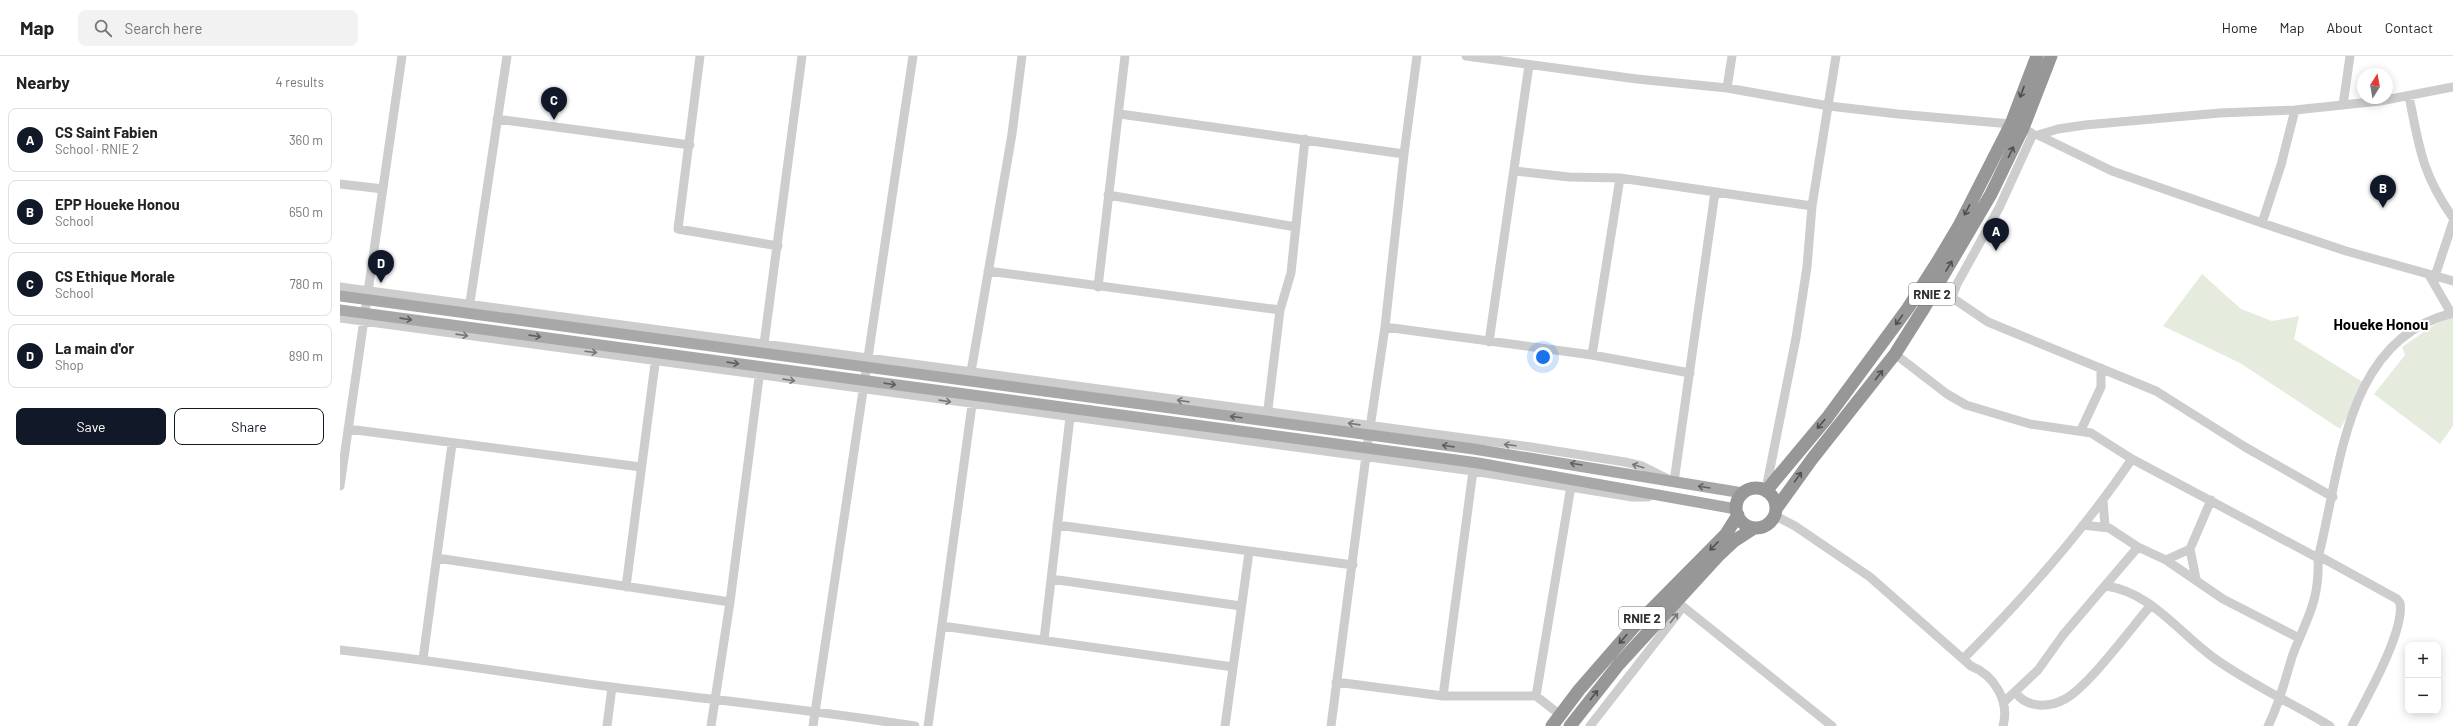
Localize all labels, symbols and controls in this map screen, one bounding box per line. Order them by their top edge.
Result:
search box [78,10,358,46]
text: Map [20,16,54,39]
icon: search [92,17,114,39]
text: Search here [124,19,202,37]
text: Home [2222,19,2258,36]
text: Map [2280,19,2304,36]
text: About [2326,19,2363,36]
text: Contact [2385,19,2433,36]
north arrow [2357,68,2393,104]
text: Nearby [16,72,70,92]
text: 4 results [276,74,324,90]
one-way arrow [2018,85,2025,98]
pin: C [541,87,567,120]
text: CS Saint Fabien [55,123,158,141]
text: A [26,132,34,148]
text: 360 m [289,132,323,148]
text: School · RNIE 2 [55,141,139,157]
one-way arrow [2008,146,2015,158]
pin: B [2370,175,2396,208]
text: EPP Houeke Honou [55,195,180,213]
text: B [26,204,34,220]
text: 650 m [289,204,323,220]
one-way arrow [1963,204,1971,216]
text: School [55,213,93,229]
pin: A [1983,218,2009,251]
pin: D [368,250,394,283]
one-way arrow [1945,261,1953,272]
text: CS Ethique Morale [55,267,175,285]
text: C [26,276,34,292]
text: 780 m [289,276,323,292]
road number: RNIE 2 [1909,283,1955,305]
text: School [55,285,93,301]
one-way arrow [1895,314,1903,325]
one-way arrow [399,315,412,322]
district label: Houeke Honou [2333,315,2429,333]
one-way arrow [455,331,468,339]
one-way arrow [528,332,541,340]
text: La main d'or [55,339,134,357]
your location [1533,347,1553,367]
text: D [26,348,34,364]
text: 890 m [289,348,323,364]
one-way arrow [584,348,597,356]
text: Shop [55,357,84,373]
one-way arrow [726,359,739,367]
one-way arrow [1874,370,1883,381]
one-way arrow [782,376,795,384]
one-way arrow [883,380,896,388]
one-way arrow [938,397,951,405]
one-way arrow [1177,397,1190,405]
button: Save [16,408,166,445]
button: Share [174,408,324,445]
one-way arrow [1229,413,1242,421]
one-way arrow [1817,419,1826,430]
one-way arrow [1348,420,1361,428]
one-way arrow [1504,441,1517,449]
one-way arrow [1442,442,1455,449]
one-way arrow [1570,460,1583,468]
one-way arrow [1632,462,1645,469]
one-way arrow [1794,472,1802,483]
one-way arrow [1698,482,1711,490]
one-way arrow [1709,541,1719,551]
road number: RNIE 2 [1619,607,1665,629]
one-way arrow [1670,613,1678,624]
one-way arrow [1619,634,1628,645]
map controls [2405,642,2441,714]
button: + [2405,642,2441,678]
button: − [2405,678,2441,714]
one-way arrow [1590,690,1598,701]

